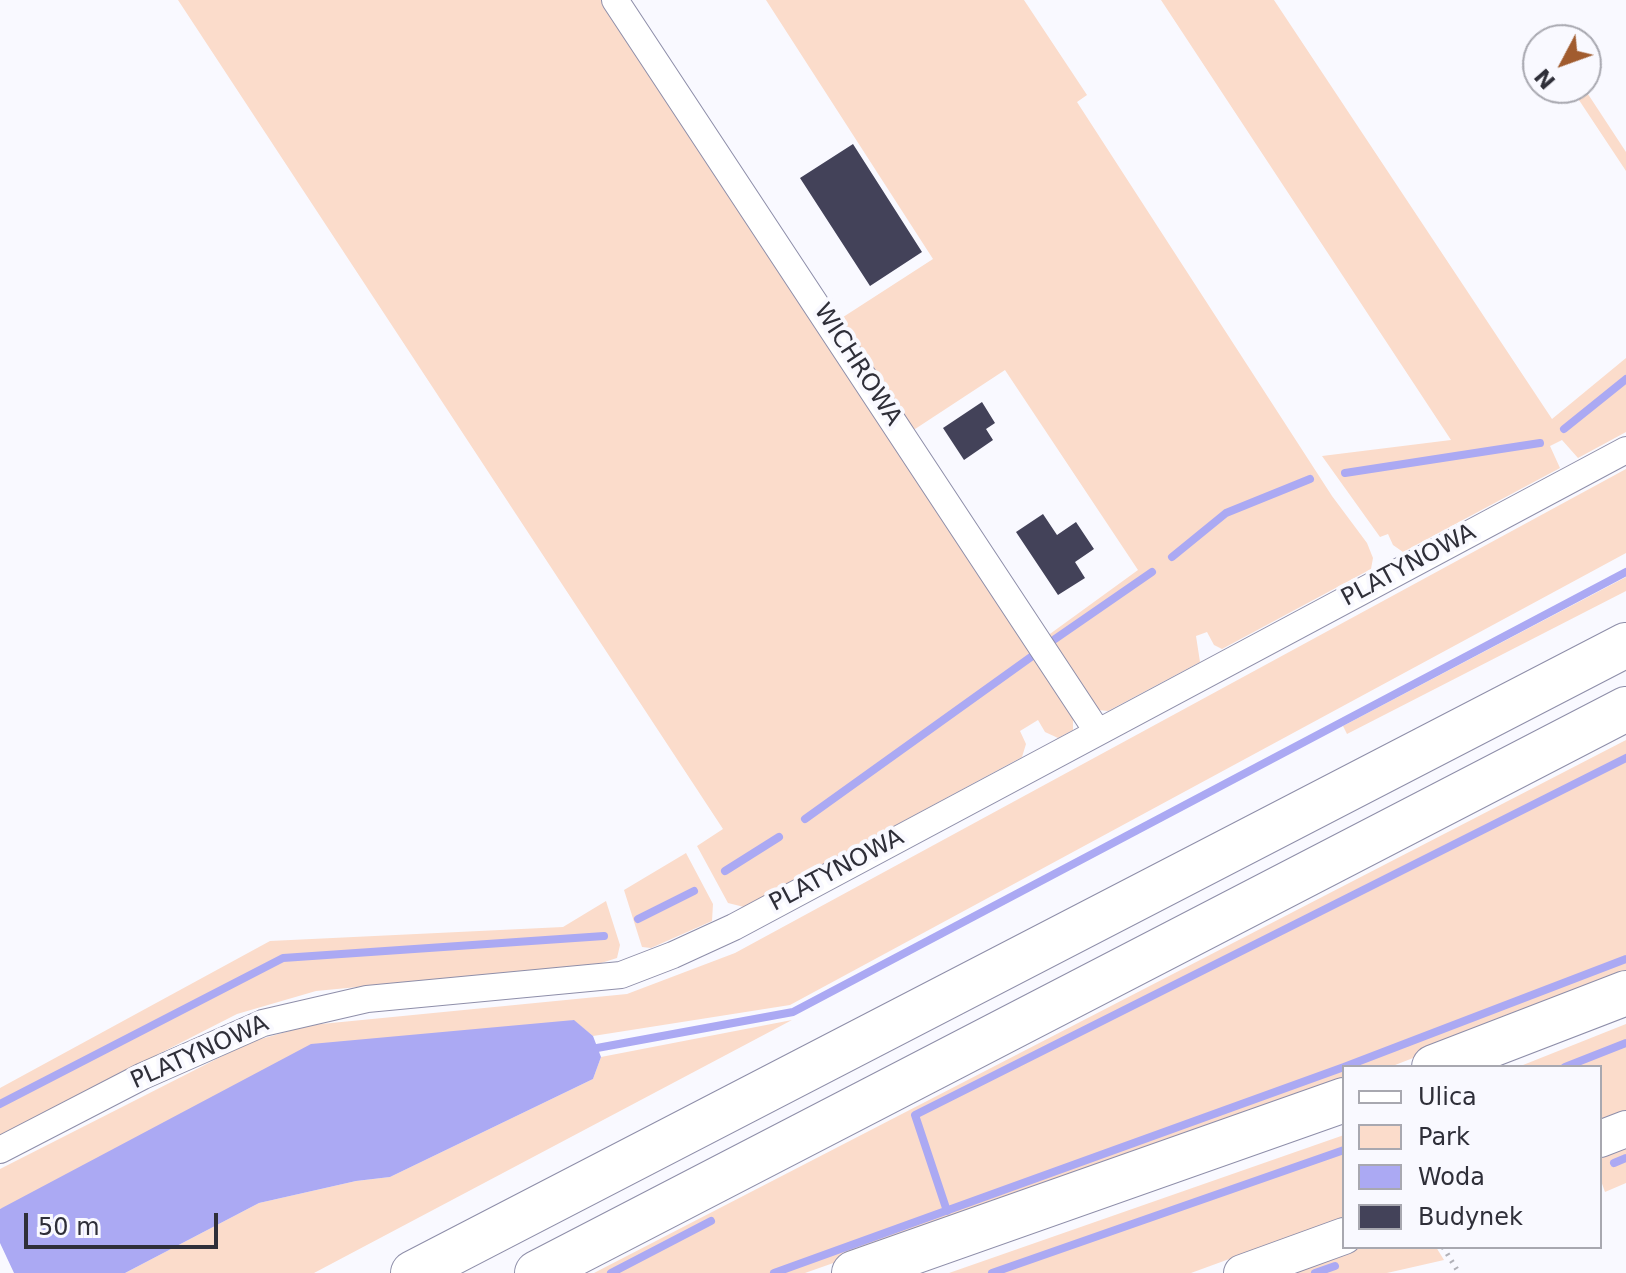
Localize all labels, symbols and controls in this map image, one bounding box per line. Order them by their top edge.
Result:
north arrow [1522,24,1602,104]
text: N [1530,64,1561,94]
street label: WICHROWA [807,298,907,432]
street label: PLATYNOWA [1337,519,1481,613]
street label: PLATYNOWA [765,824,909,918]
street label: PLATYNOWA [127,1010,273,1096]
legend [1342,1065,1602,1249]
text: Ulica [1418,1083,1477,1111]
text: Park [1418,1123,1470,1151]
text: Woda [1418,1163,1485,1191]
scale bar [28,1197,222,1247]
text: Budynek [1418,1203,1523,1231]
text: 50 m [38,1213,100,1241]

